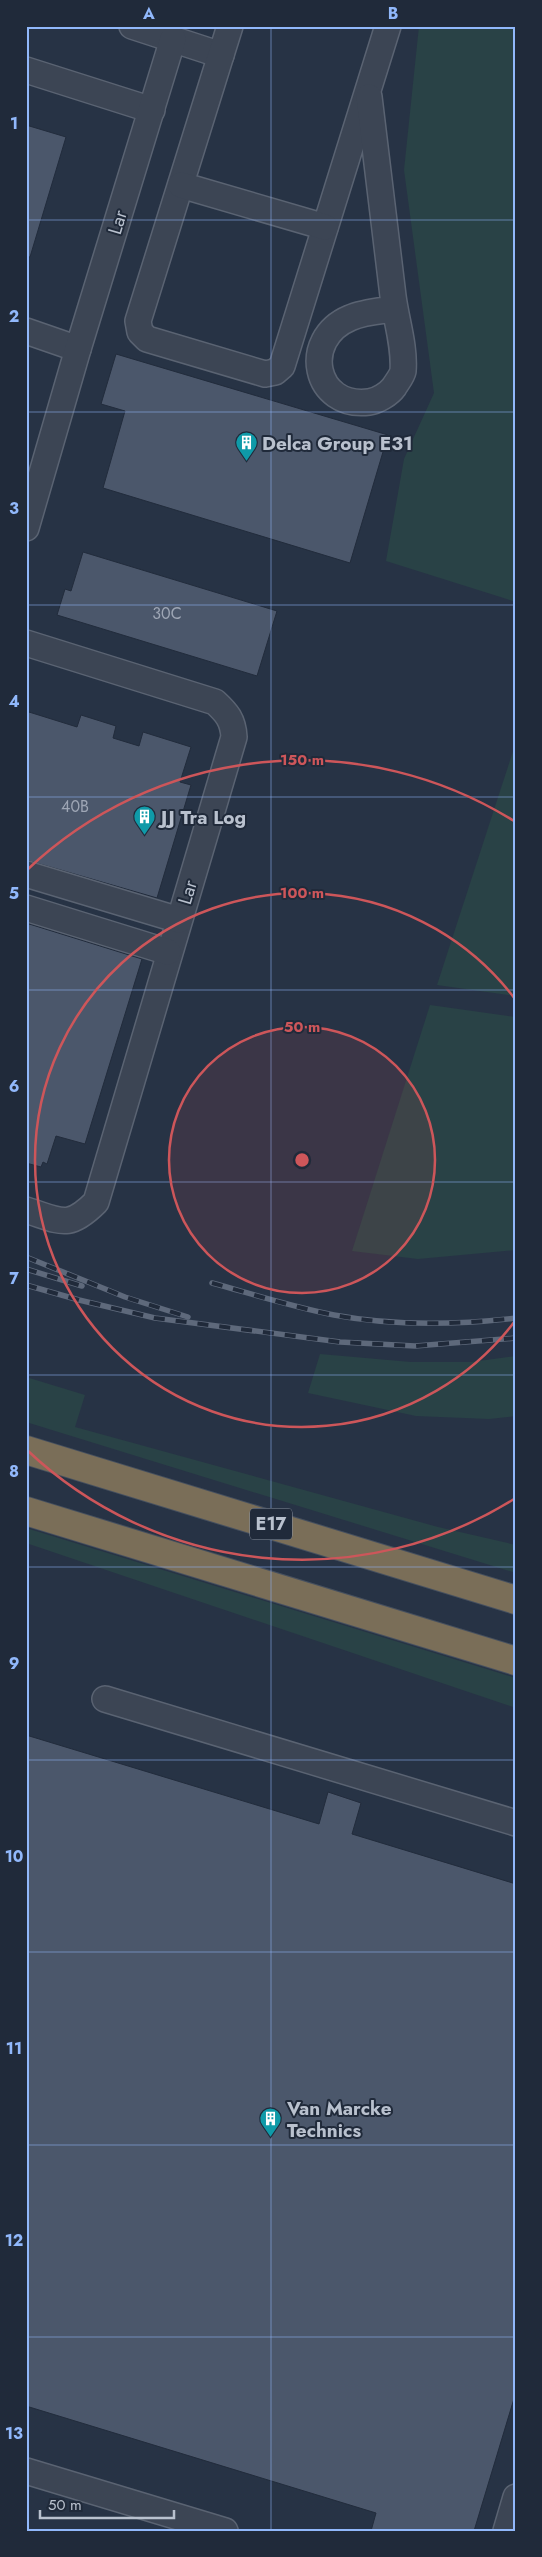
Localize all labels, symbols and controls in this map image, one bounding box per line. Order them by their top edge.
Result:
text: A [142,2,155,25]
text: B [388,2,398,25]
text: 1 [10,112,18,135]
street label: Lar [101,206,134,238]
text: 2 [9,305,19,328]
place label: Delca Group E31 [262,430,413,457]
building icon: Delca Group E31 [234,431,258,462]
text: 3 [9,497,19,520]
house number: 30C [152,602,182,625]
text: 4 [8,690,20,713]
text: 150 m [280,749,324,771]
house number: 40B [61,795,89,818]
place label: JJ Tra Log [157,804,246,831]
building icon: JJ Tra Log [133,805,157,836]
street label: Lar [171,876,204,908]
text: 5 [9,882,19,905]
text: 100 m [280,882,324,904]
text: 50 m [284,1016,320,1038]
text: 6 [9,1075,19,1098]
centre of rings [293,1151,311,1169]
text: 7 [9,1267,19,1290]
text: 8 [9,1460,19,1483]
road number: E17 [250,1508,292,1540]
text: 9 [9,1652,19,1675]
text: 10 [5,1845,23,1868]
text: 11 [6,2037,22,2060]
place label: Van Marcke Technics [286,2095,392,2144]
building icon: Van Marcke Technics [259,2107,283,2138]
text: 12 [5,2229,23,2252]
text: 13 [5,2422,23,2445]
scale bar [40,2487,174,2519]
text: 50 m [48,2494,82,2516]

